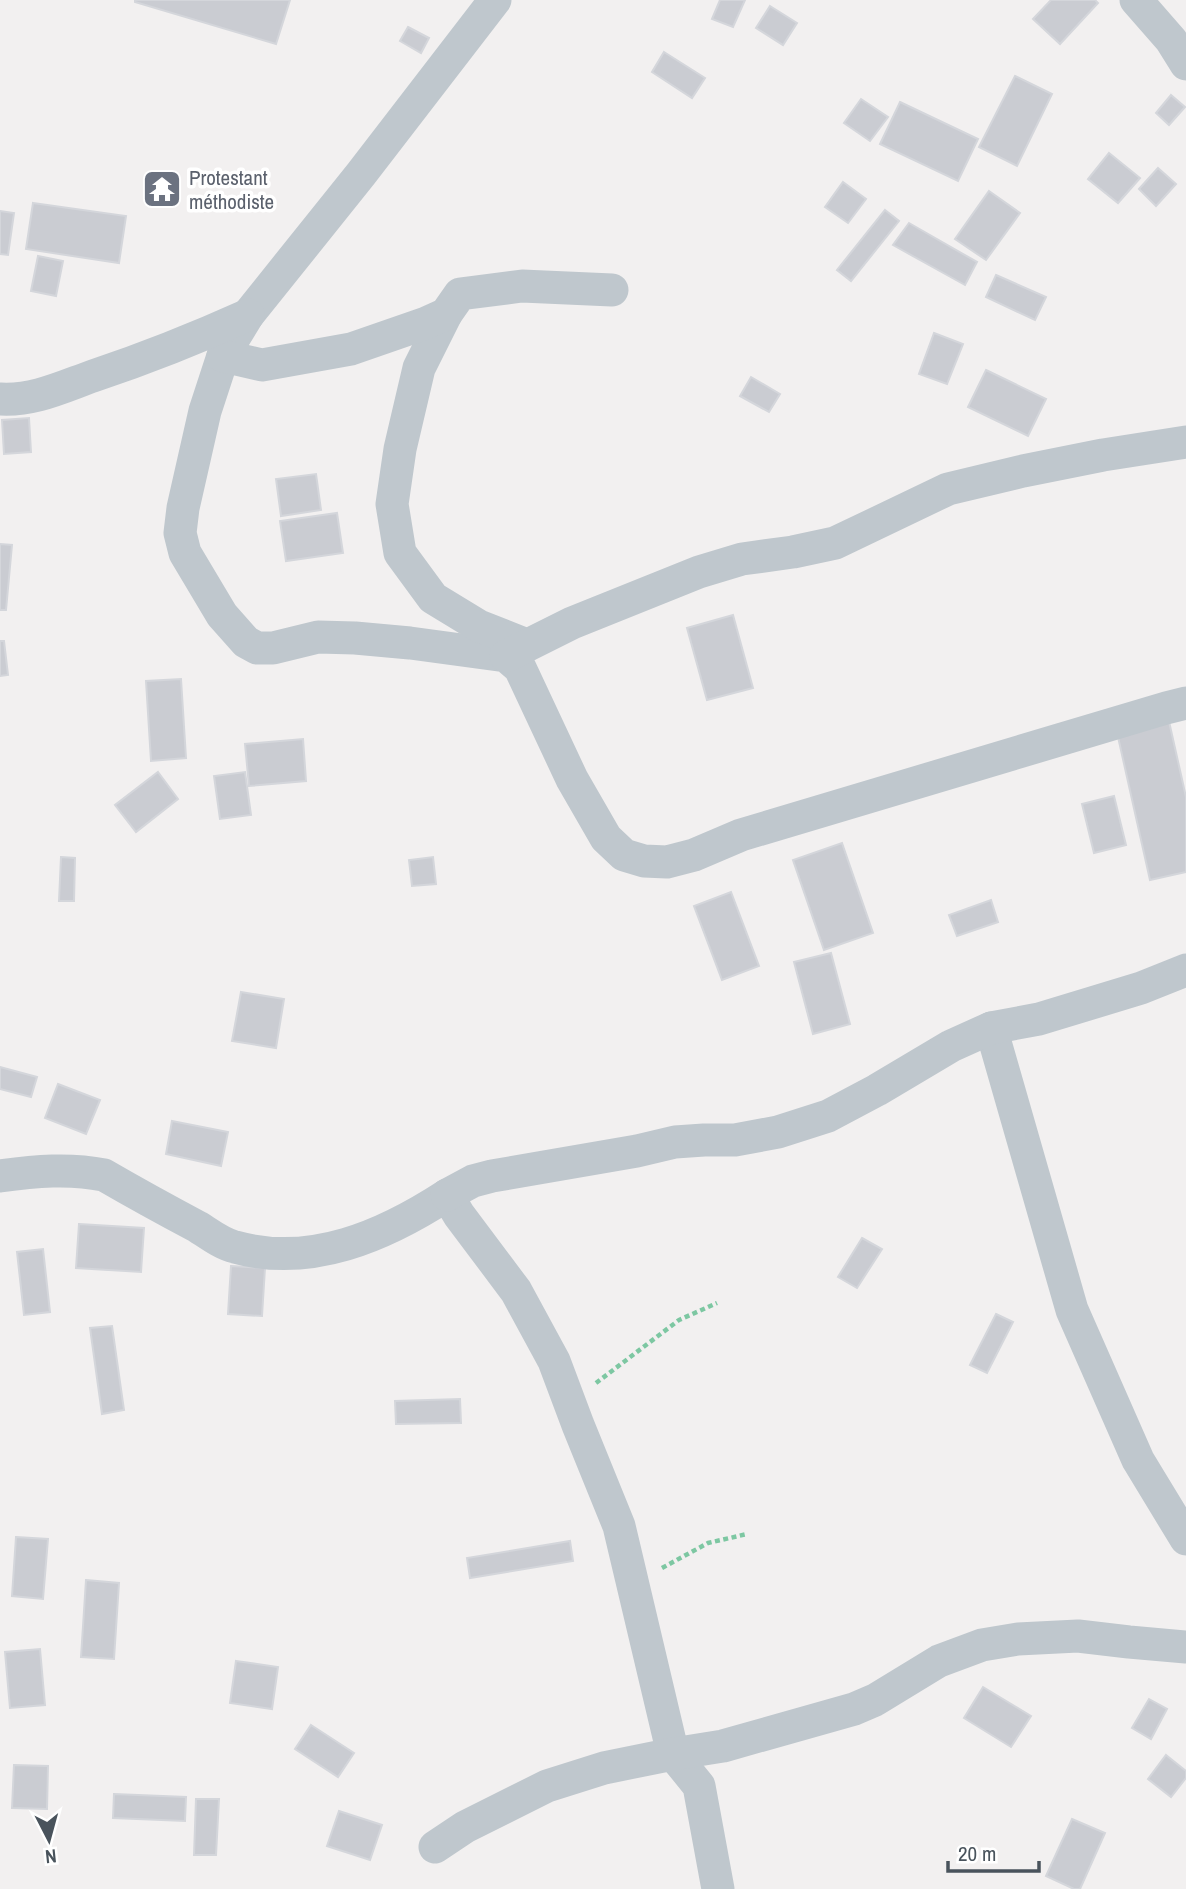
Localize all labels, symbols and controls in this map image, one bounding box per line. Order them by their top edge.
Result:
place label: Protestant méthodiste [189,163,274,216]
temple icon: Protestant méthodiste [141,168,183,210]
north arrow [14,1805,84,1875]
scale bar [948,1829,1039,1873]
text: 20 m [958,1839,996,1868]
text: N [44,1843,58,1870]

